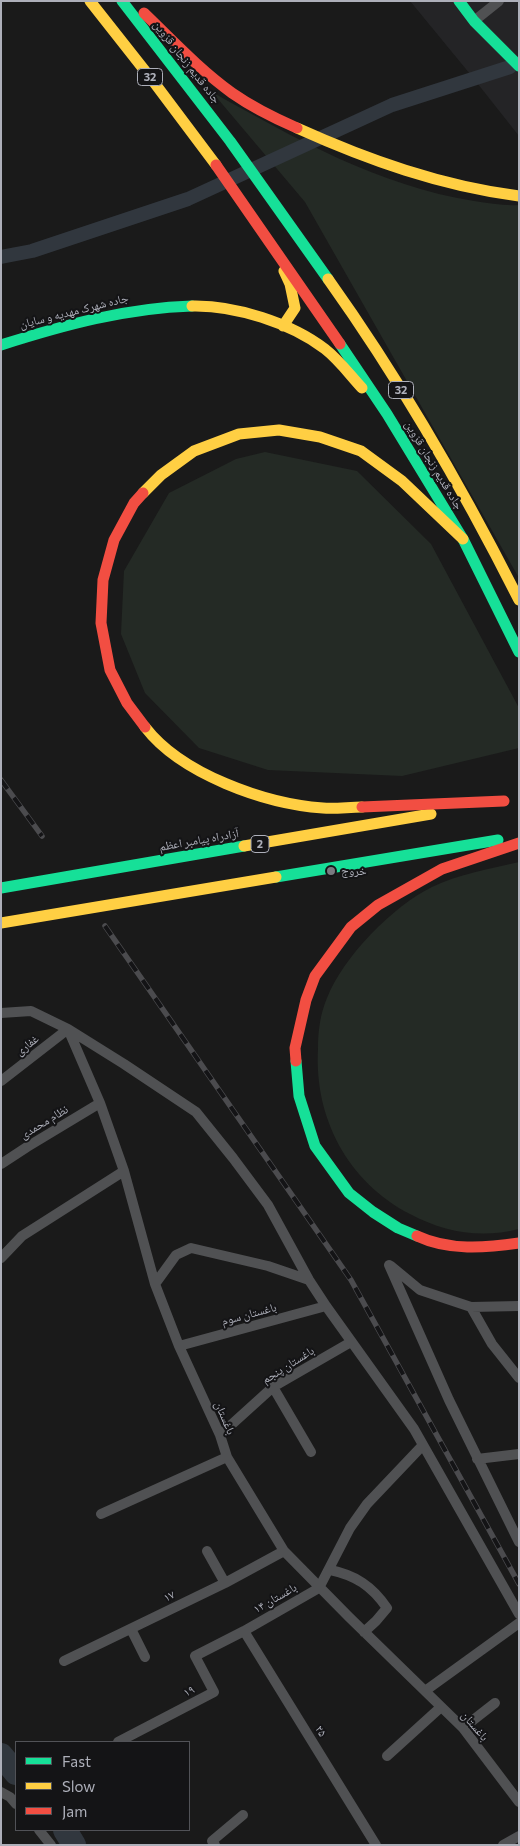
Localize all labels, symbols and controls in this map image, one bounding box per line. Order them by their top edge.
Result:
street label: جاده قدیم زنجان قزوین [150,18,224,106]
road number: 32 [138,68,162,86]
street label: جاده شهرک مهدیه و سایان [18,291,130,331]
road number: 32 [388,382,414,398]
street label: جاده قدیم زنجان قزوین [402,418,466,512]
street label: آزادراه پیامبر اعظم [158,826,240,854]
road number: 2 [251,836,269,852]
place label: خروج [341,864,367,878]
marker: خروج [325,865,337,877]
street label: غفاری [12,1031,42,1059]
street label: نظام محمدی [17,1102,71,1142]
street label: باغستان سوم [220,1300,278,1328]
street label: باغستان پنجم [259,1343,317,1387]
street label: باغستان [212,1399,238,1437]
street label: باغستان ۱۴ [251,1580,299,1616]
street label: ۱۷ [161,1587,177,1605]
street label: ۱۹ [181,1682,197,1700]
street label: باغستان [458,1708,492,1744]
street label: ۲۵ [312,1723,330,1739]
legend [15,1741,190,1831]
text: Fast [62,1752,91,1770]
text: Slow [62,1777,95,1795]
text: Jam [62,1802,87,1820]

